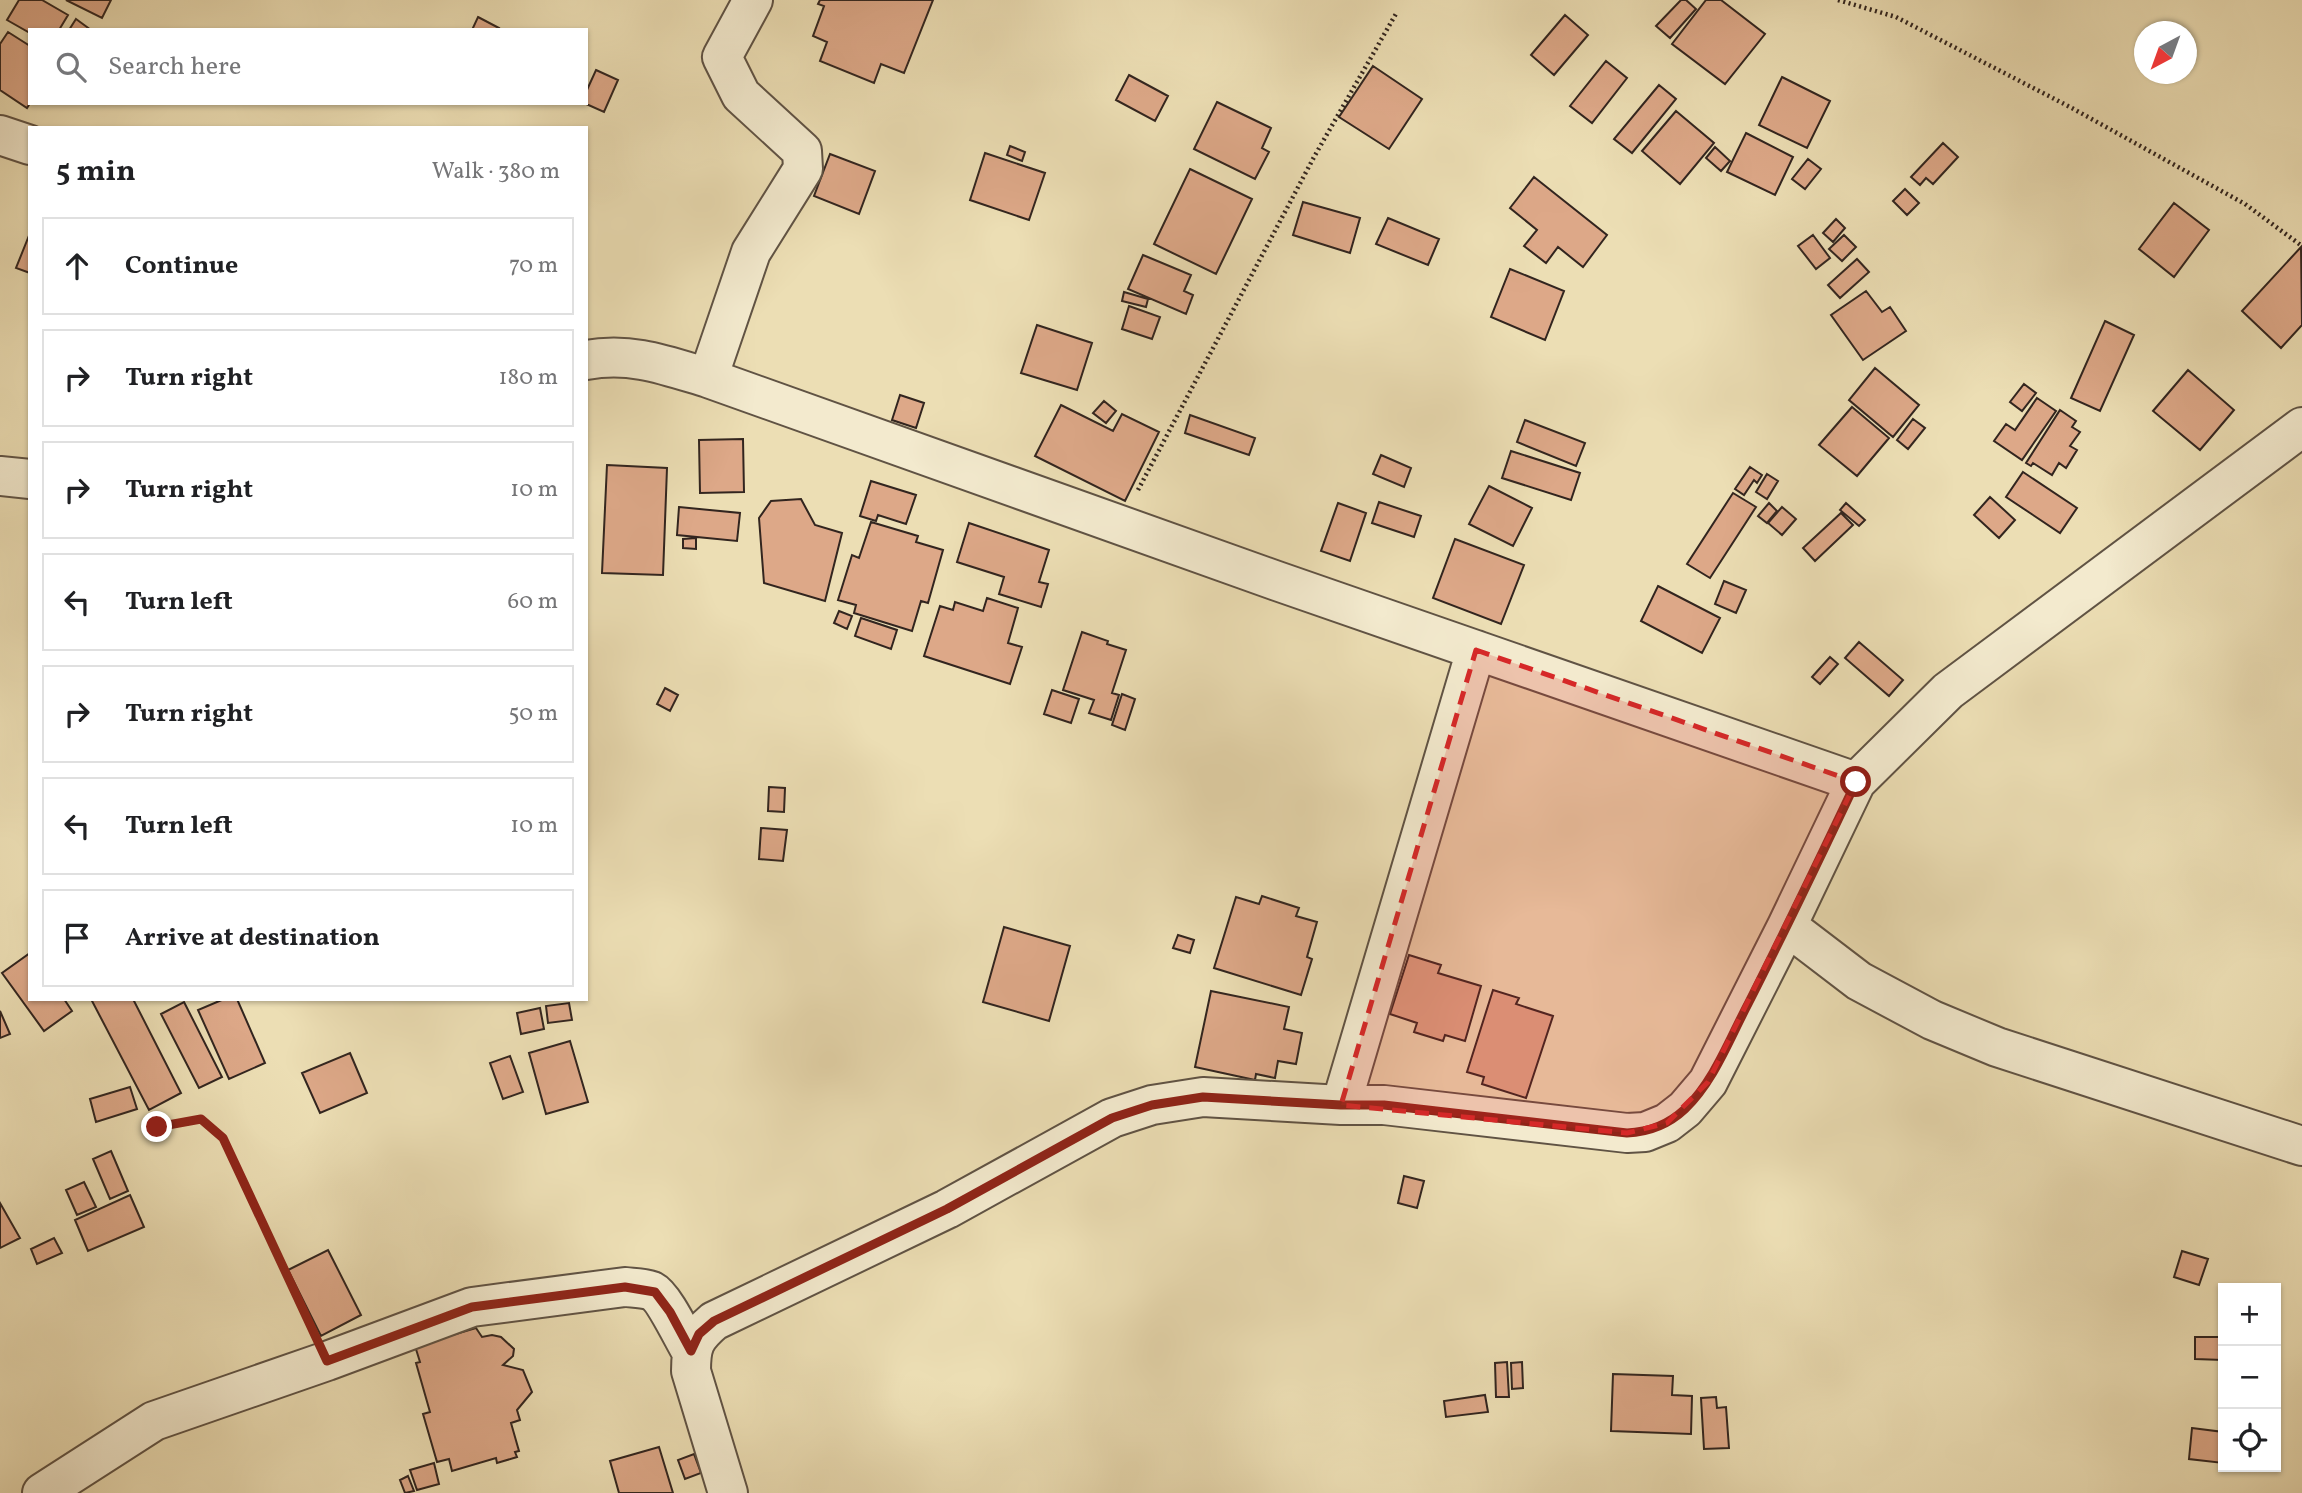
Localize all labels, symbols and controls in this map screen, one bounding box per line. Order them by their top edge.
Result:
north arrow [2134,21,2197,84]
search box [28,28,588,105]
icon: search [52,48,90,86]
text: Search here [108,49,241,85]
text: 5 min [56,151,136,193]
text: Walk · 380 m [432,156,560,188]
icon: ahead [58,247,96,285]
text: Continue [125,248,238,284]
text: 70 m [509,250,558,282]
icon: right [58,359,96,397]
text: Turn right [125,360,253,396]
text: 180 m [499,362,558,394]
icon: right [58,471,96,509]
text: Turn right [125,472,253,508]
text: 10 m [510,474,558,506]
icon: left [58,583,96,621]
text: Turn left [125,584,233,620]
text: 60 m [508,586,558,618]
icon: right [58,695,96,733]
text: Turn right [125,696,253,732]
text: 50 m [509,698,558,730]
route start [1840,766,1871,797]
icon: left [58,807,96,845]
text: Turn left [125,808,233,844]
text: 10 m [510,810,558,842]
icon: arrive [58,919,96,957]
text: Arrive at destination [125,920,380,956]
route end [141,1111,172,1142]
map controls [2218,1283,2281,1472]
button: + [2218,1283,2281,1346]
button: − [2218,1346,2281,1409]
button: locate [2218,1409,2281,1472]

